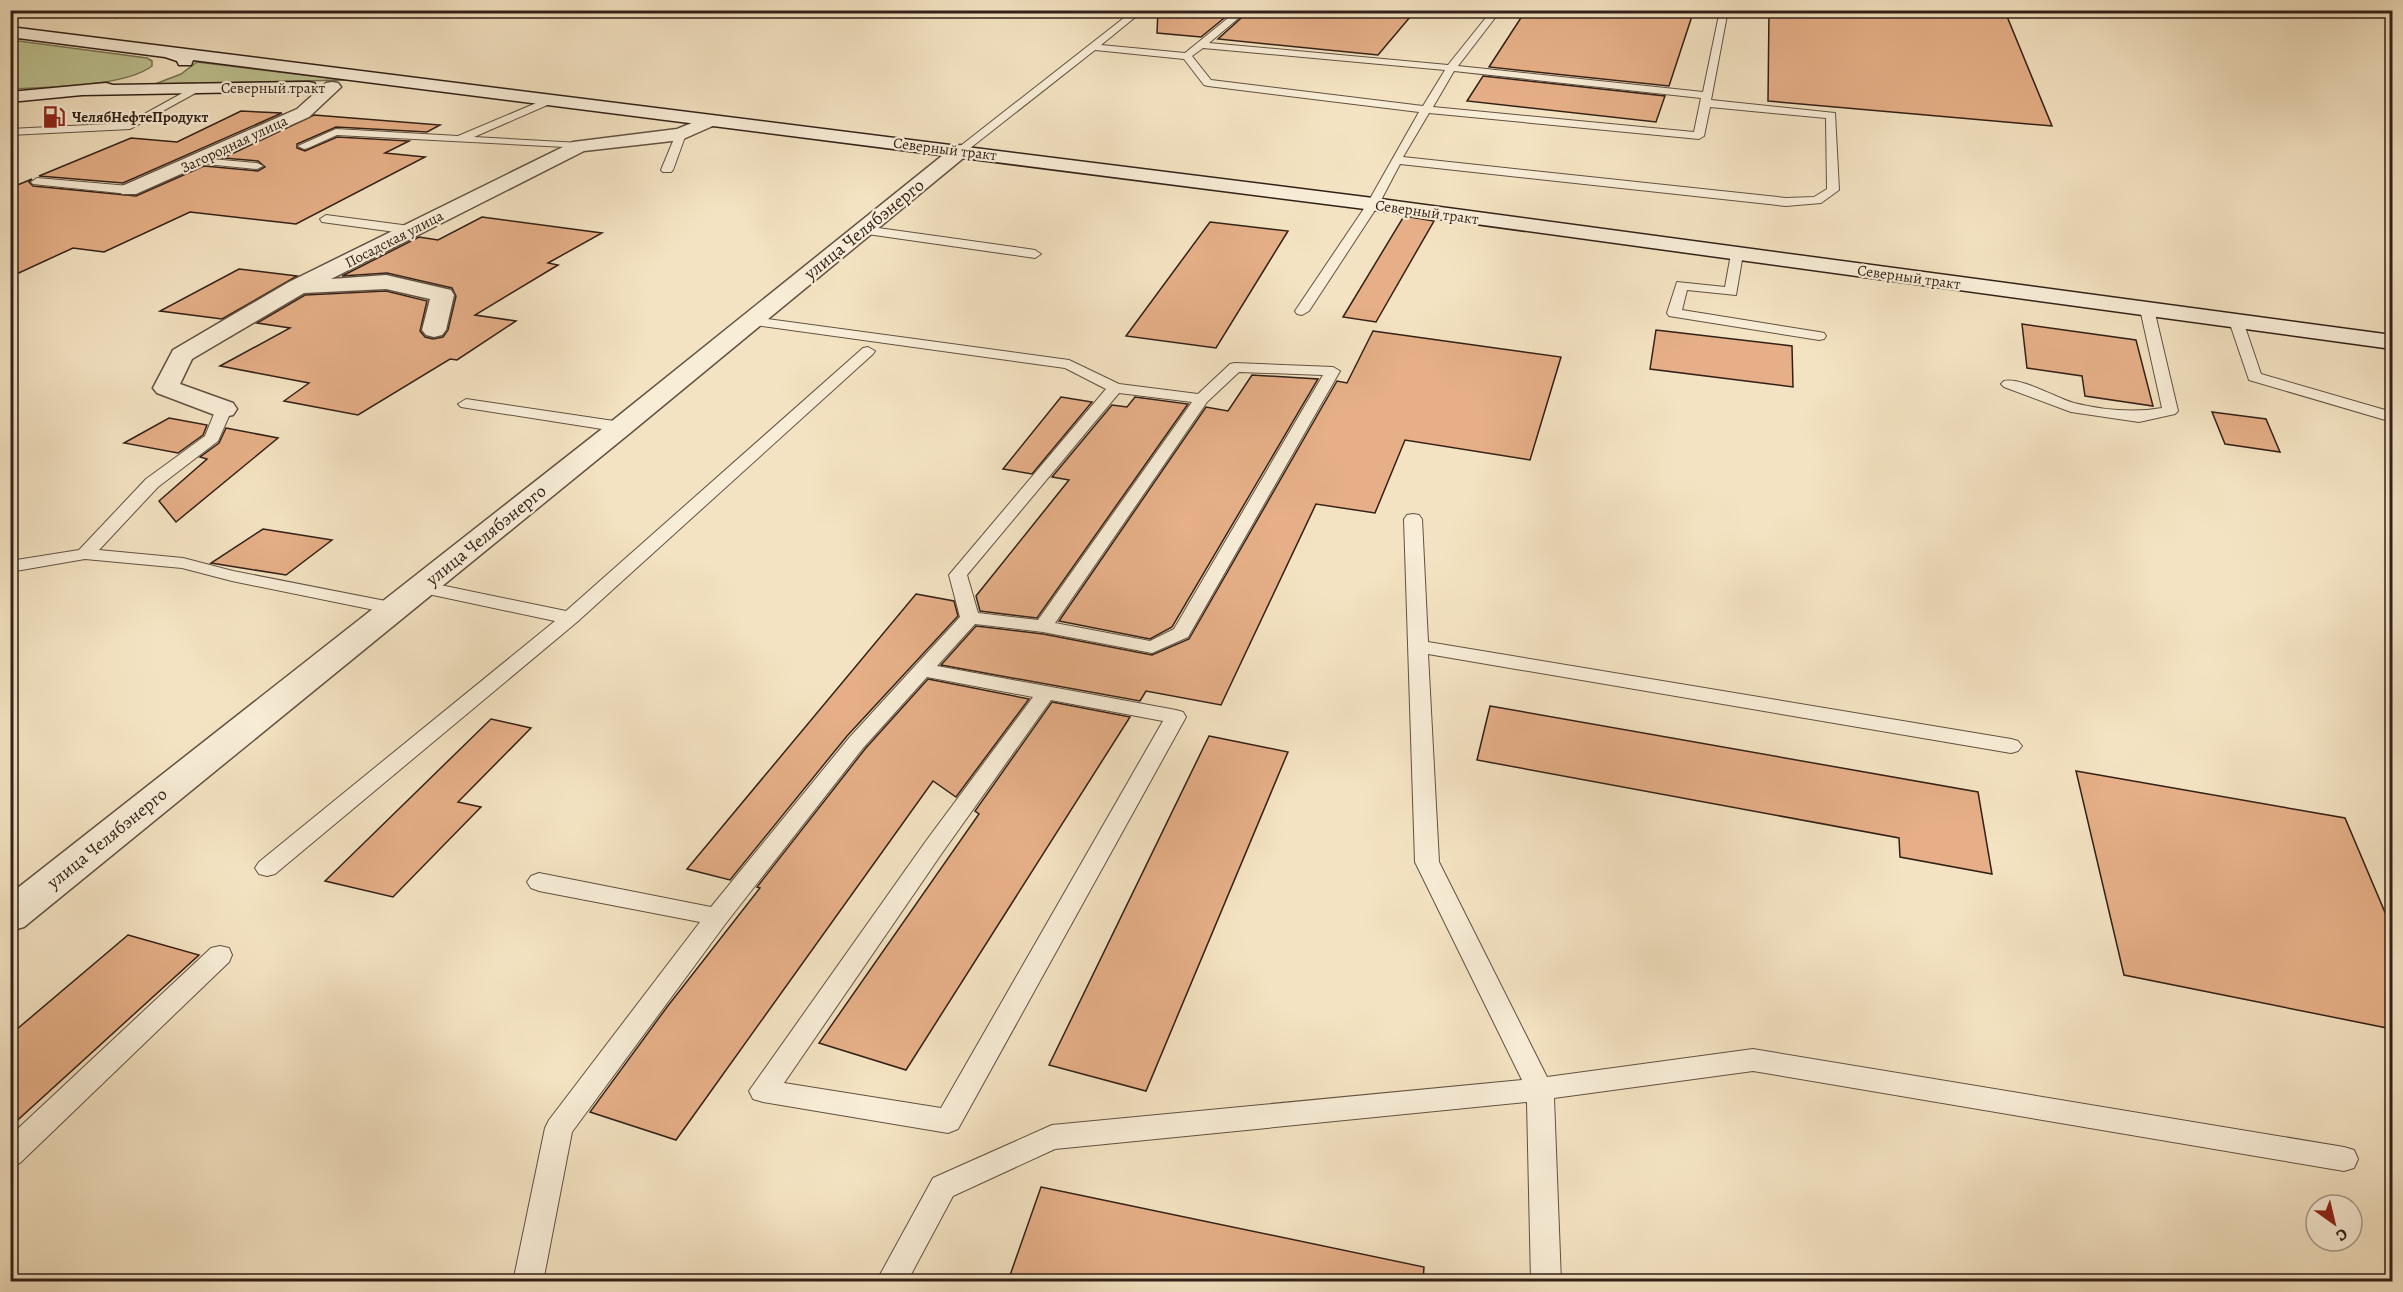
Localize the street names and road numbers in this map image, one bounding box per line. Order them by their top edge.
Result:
street label: Северный тракт [221,78,325,98]
street label: Загородная улица [177,110,291,178]
street label: Северный тракт [892,133,998,165]
street label: улица Челябэнерго [798,173,929,286]
street label: Северный тракт [1374,195,1480,229]
street label: Посадская улица [341,206,447,272]
street label: Северный тракт [1856,260,1962,294]
street label: улица Челябэнерго [420,479,551,592]
street label: улица Челябэнерго [41,782,172,895]

